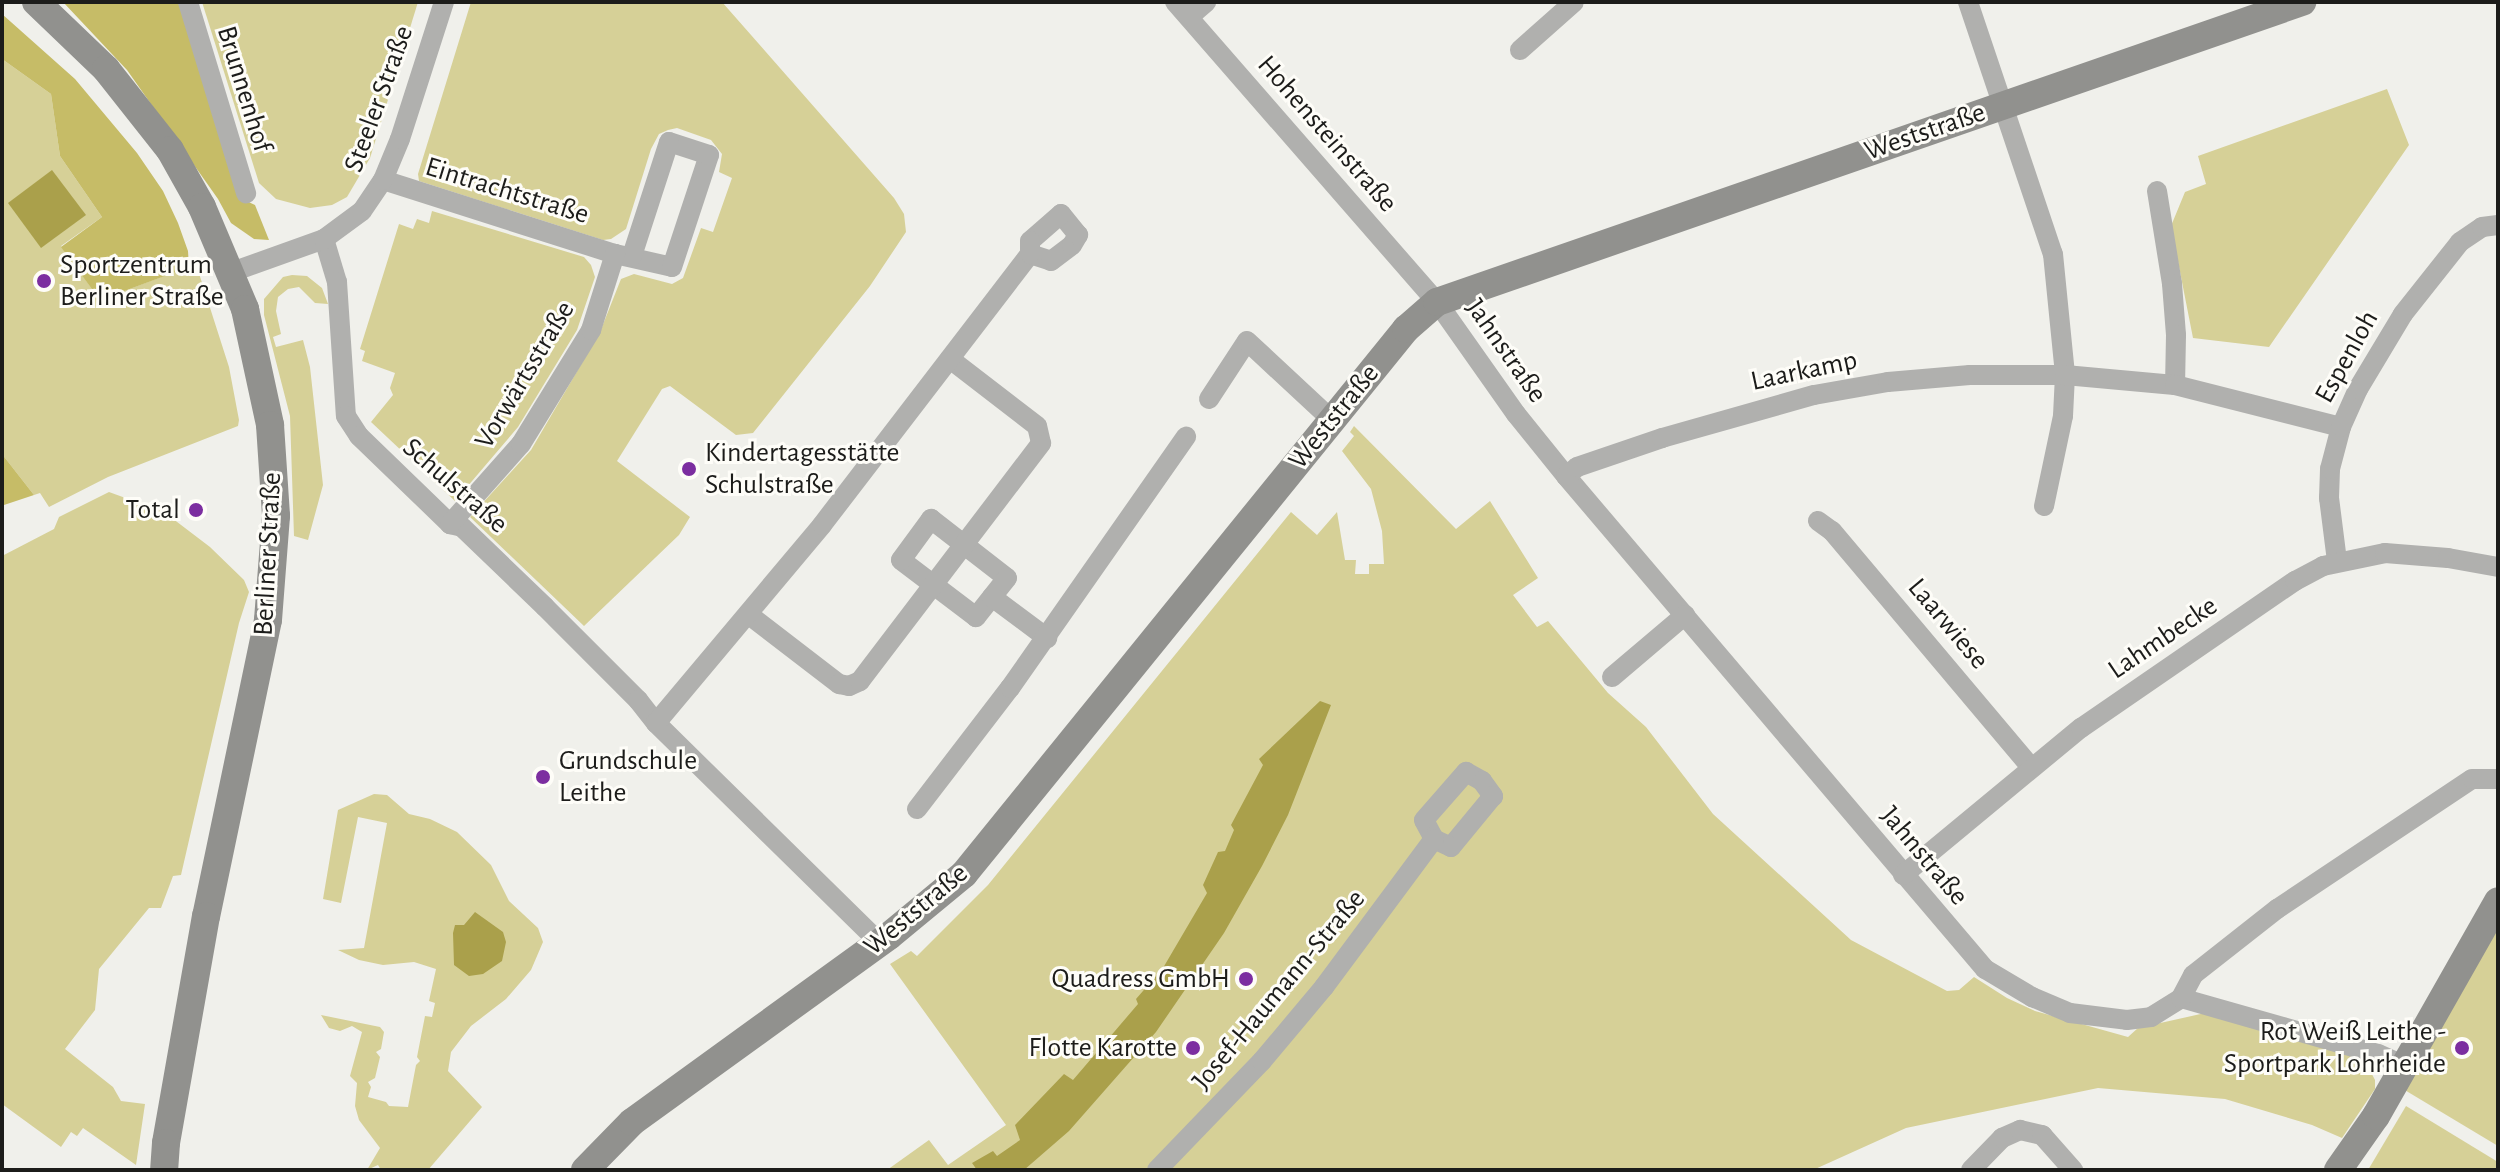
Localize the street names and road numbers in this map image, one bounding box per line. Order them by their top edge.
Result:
street label: Steeler Straße [337,21,421,177]
street label: Brunnenhof [209,22,279,156]
street label: Hohensteinstraße [1250,49,1404,219]
street label: Weststraße [1860,96,1990,168]
street label: Eintrachtstraße [421,150,593,232]
street label: Jahnstraße [1458,293,1554,409]
street label: Vorwärtsstraße [468,295,582,455]
street label: Espenloh [2308,305,2386,409]
street label: Laarkamp [1748,343,1860,399]
street label: Weststraße [1281,358,1387,476]
street label: Schulstraße [395,431,515,541]
street label: Berliner Straße [247,471,289,637]
street label: Laarwiese [1900,572,1996,676]
street label: Lahmbecke [2102,589,2224,687]
street label: Jahnstraße [1873,800,1975,912]
street label: Weststraße [857,857,975,963]
street label: Josef-Haumann-Straße [1185,883,1373,1097]

